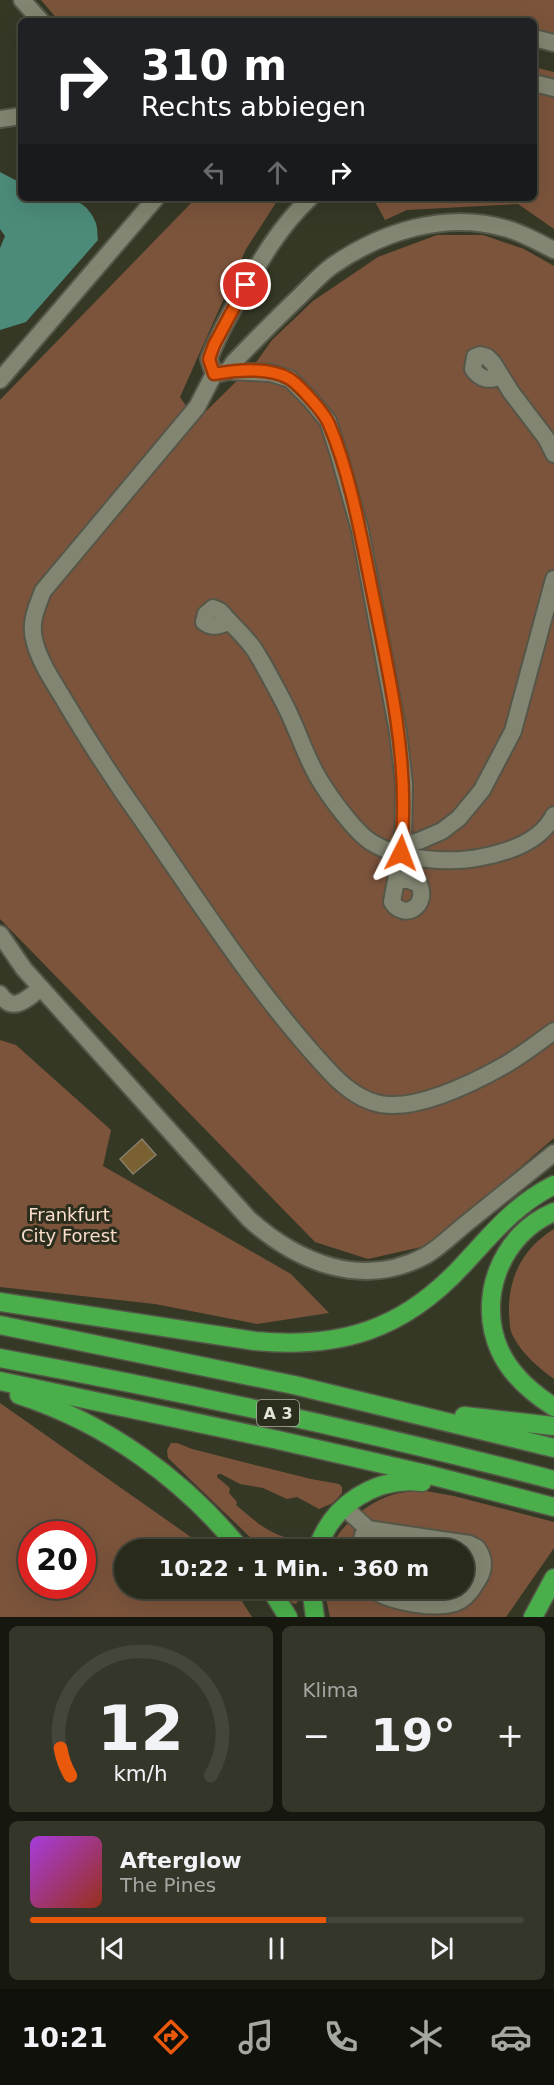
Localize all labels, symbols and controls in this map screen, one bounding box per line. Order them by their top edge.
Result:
text: 310 m [141,41,287,90]
icon: right [42,42,120,120]
text: Rechts abbiegen [141,91,366,122]
icon: left [198,156,231,189]
icon: ahead [261,156,294,189]
icon: right [324,156,357,189]
pin [220,259,271,310]
icon: arrive [229,268,262,301]
position arrow [369,821,433,885]
park label: Frankfurt City Forest [21,1204,117,1246]
road number: A 3 [257,1400,299,1426]
speed limit sign: 20 [18,1521,96,1599]
text: 10:22 · 1 Min. · 360 m [159,1556,429,1581]
text: Klima [303,1678,358,1702]
text: 12 [97,1692,184,1765]
text: 19° [371,1709,456,1762]
text: − [303,1716,330,1755]
text: + [496,1716,524,1755]
text: km/h [114,1761,168,1786]
text: Afterglow [120,1848,242,1873]
text: The Pines [120,1873,216,1897]
icon: previous [96,1932,129,1965]
icon: pause [260,1932,293,1965]
icon: next [425,1932,458,1965]
icon: directions [150,2016,192,2058]
icon: music [235,2016,277,2058]
icon: phone [320,2016,362,2058]
icon: climate [405,2016,447,2058]
icon: car [490,2016,532,2058]
text: 10:21 [22,2022,107,2053]

